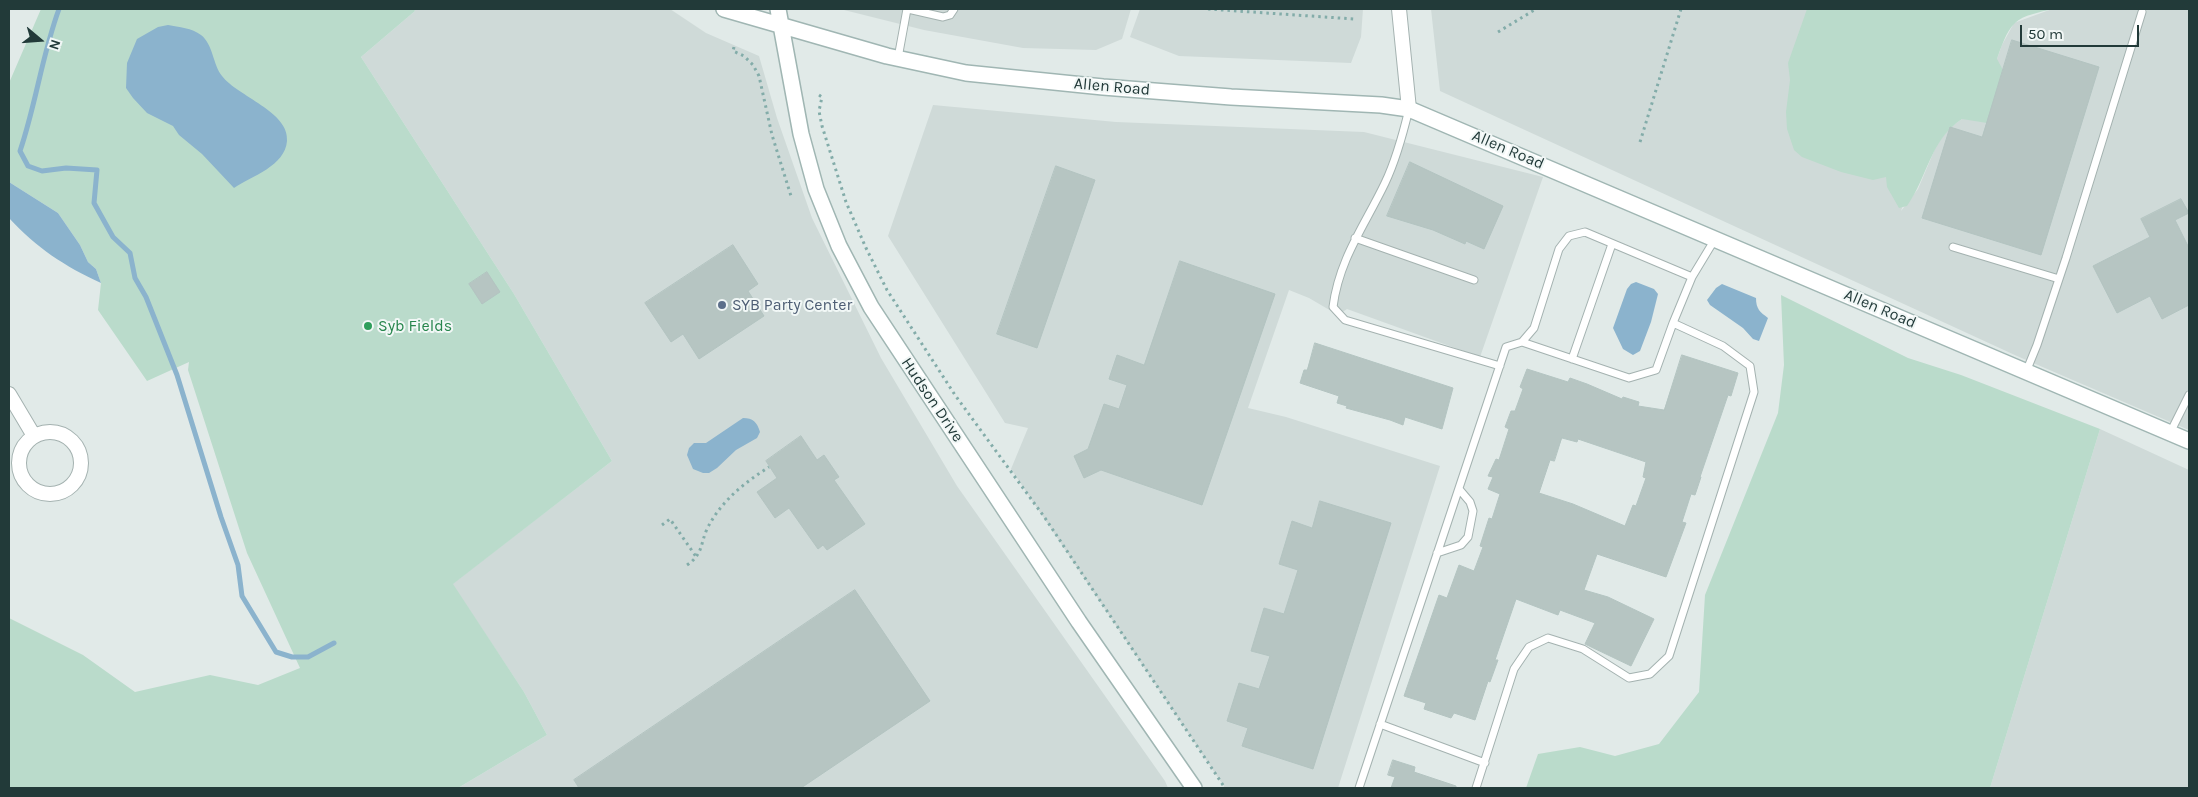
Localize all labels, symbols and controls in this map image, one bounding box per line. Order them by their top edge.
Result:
north arrow [15,15,65,65]
scale bar [2023,15,2142,47]
text: 50 m [2028,25,2063,43]
text: N [45,37,64,52]
street label: Allen Road [1073,74,1151,100]
street label: Allen Road [1469,126,1547,174]
street label: Allen Road [1841,285,1919,333]
place label: SYB Party Center [732,295,852,315]
marker: SYB Party Center [716,299,728,311]
place label: Syb Fields [378,316,452,336]
marker: Syb Fields [362,320,374,332]
street label: Hudson Drive [897,354,967,446]

